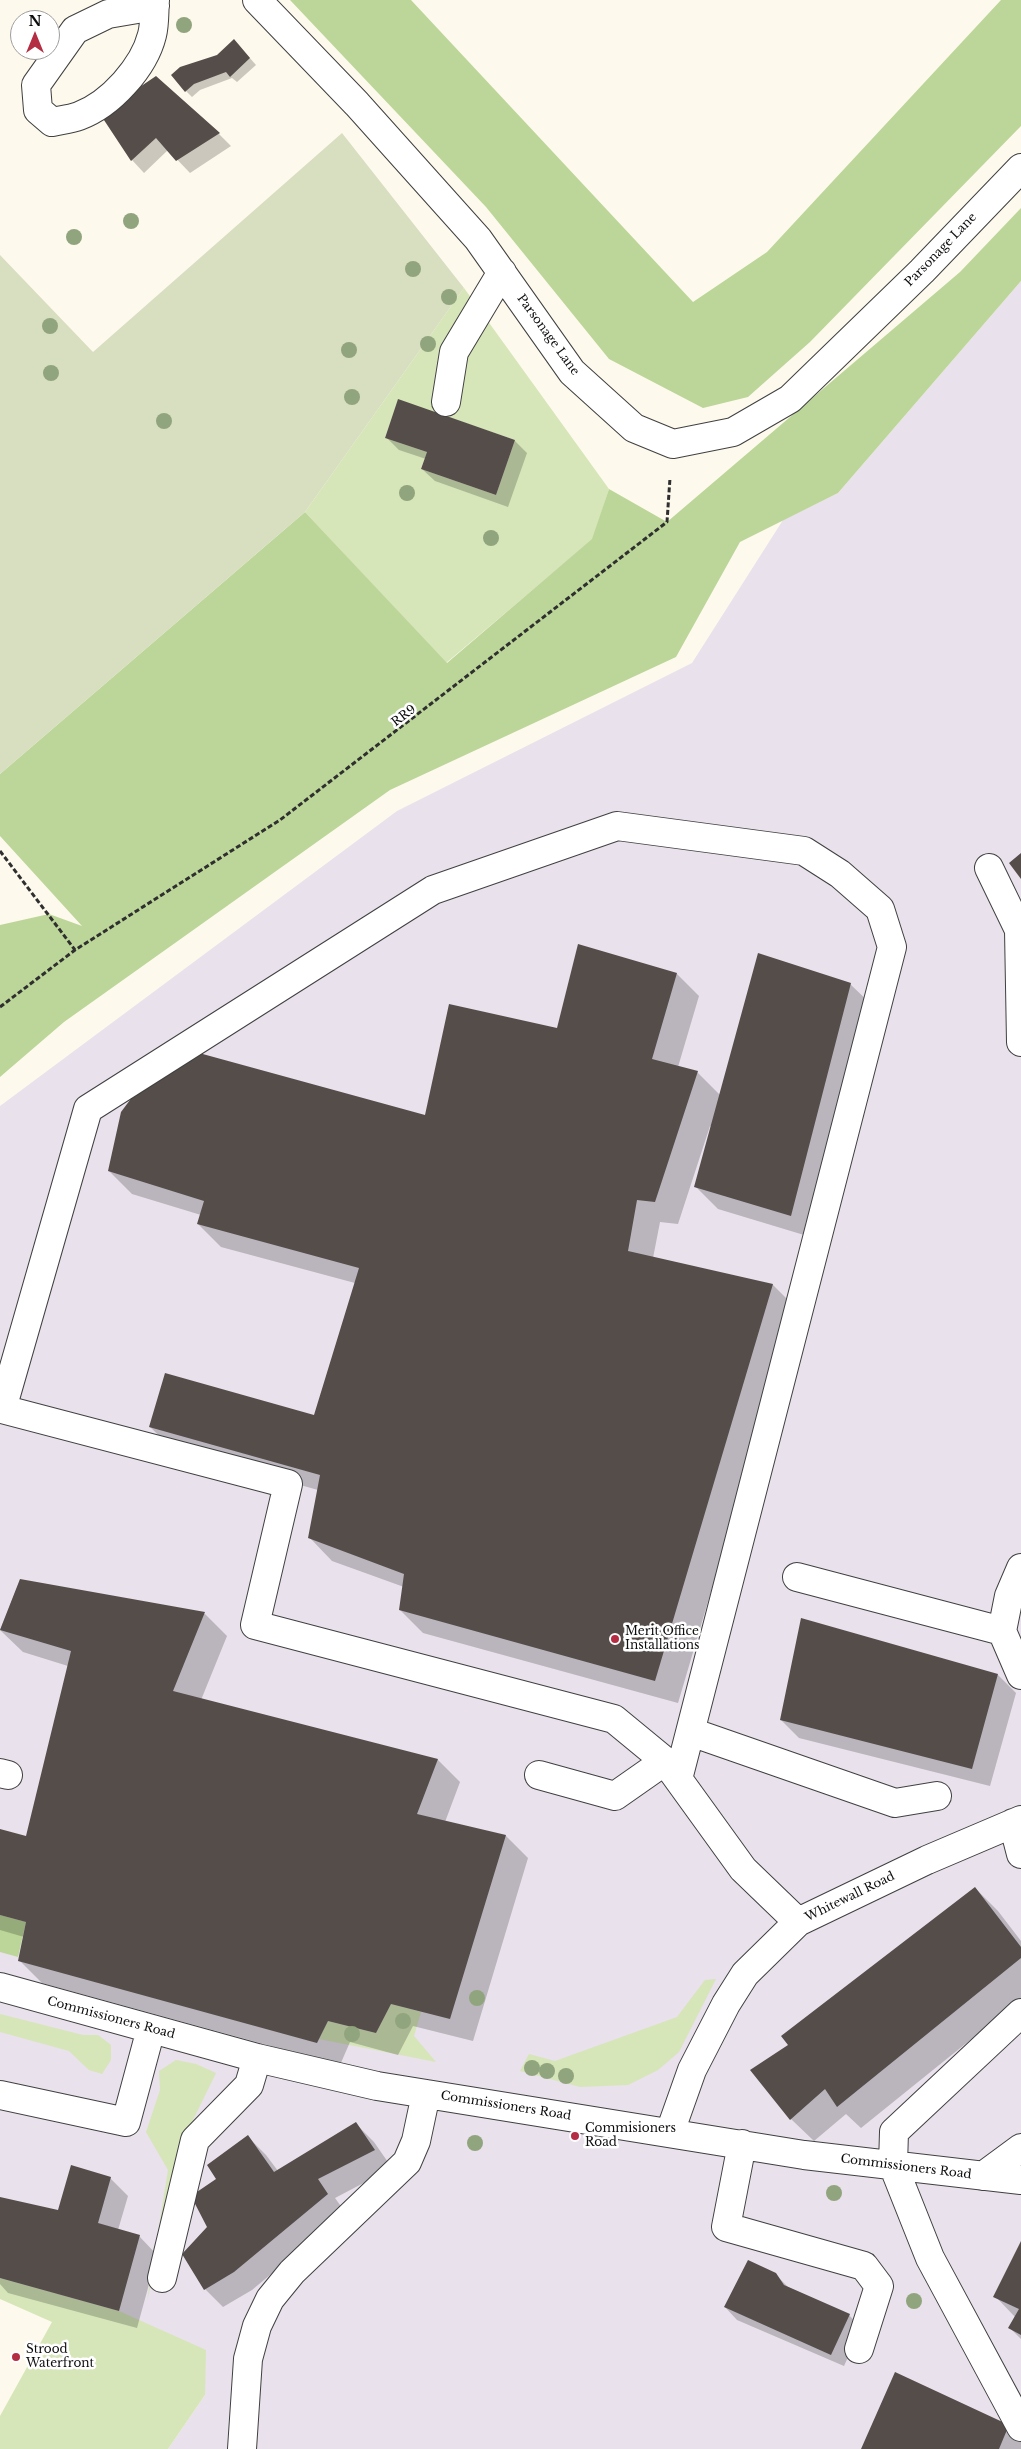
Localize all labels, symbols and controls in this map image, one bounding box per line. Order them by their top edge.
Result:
north arrow [10,10,60,60]
text: N [28,12,42,30]
street label: Parsonage Lane [902,210,980,290]
street label: Parsonage Lane [514,292,582,378]
street label: RR9 [389,702,419,730]
place label: Merit Office Installations [625,1625,700,1653]
marker: Merit Office Installations [609,1633,621,1645]
street label: Whitewall Road [803,1869,897,1925]
street label: Commissioners Road [45,1994,177,2042]
street label: Commissioners Road [440,2089,572,2123]
place label: Commisioners Road [585,2122,676,2150]
marker: Commisioners Road [569,2130,581,2142]
street label: Commissioners Road [840,2152,972,2182]
place label: Strood Waterfront [26,2343,94,2371]
marker: Strood Waterfront [10,2351,22,2363]

